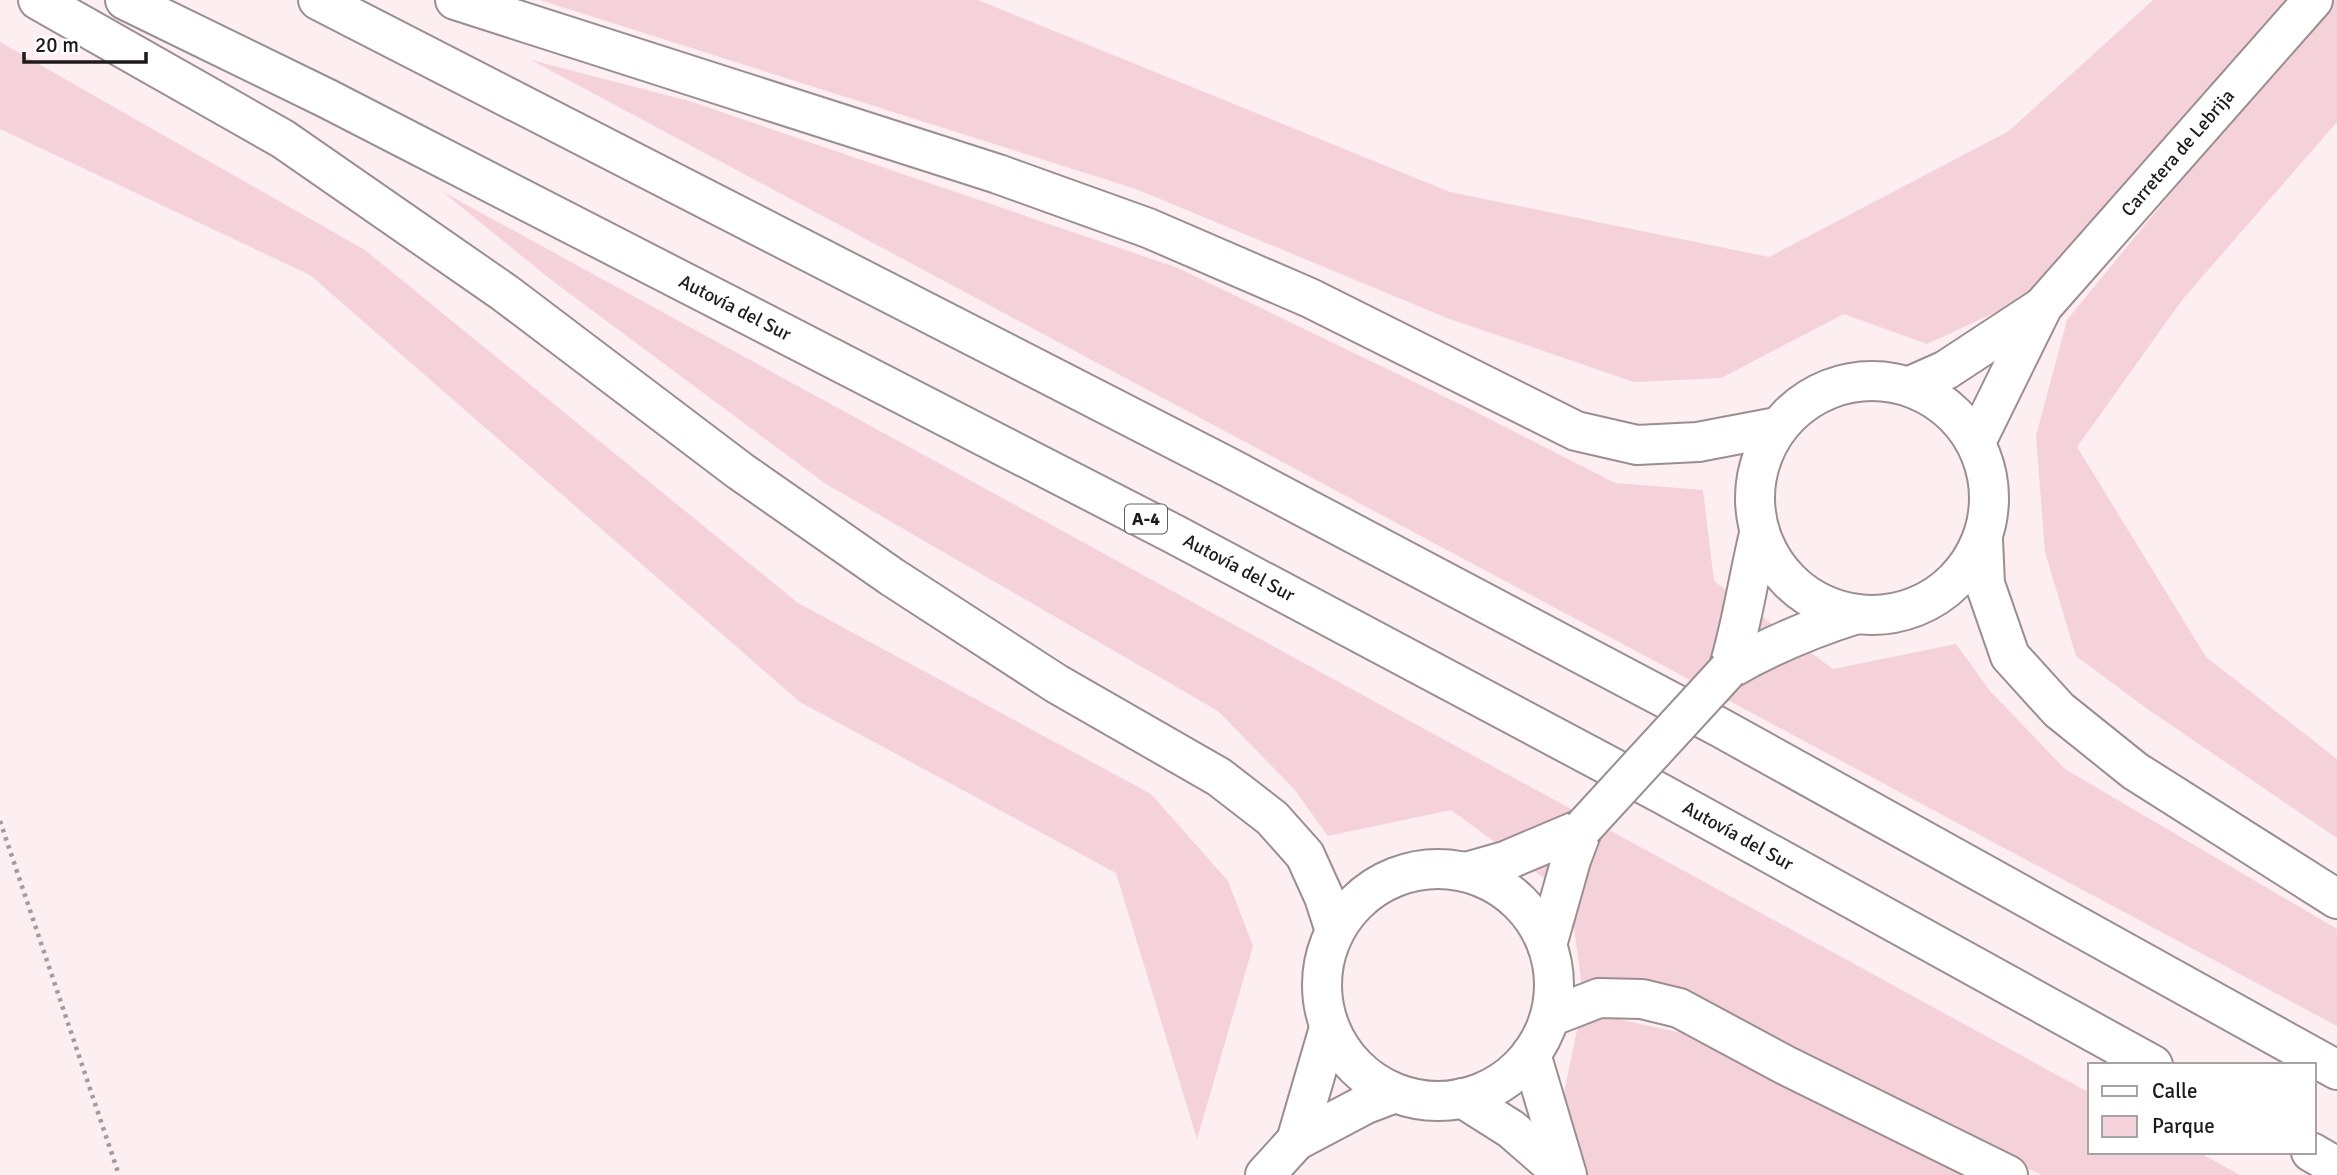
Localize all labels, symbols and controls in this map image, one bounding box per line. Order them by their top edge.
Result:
scale bar [24,21,147,65]
text: 20 m [35,32,79,58]
street label: Carretera de Lebrija [2116,84,2240,222]
street label: Autovía del Sur [675,269,795,347]
road number: A-4 [1125,504,1167,534]
street label: Autovía del Sur [1179,529,1299,607]
street label: Autovía del Sur [1678,796,1798,876]
legend [2088,1063,2316,1154]
text: Calle [2152,1078,2198,1104]
text: Parque [2152,1113,2215,1139]

